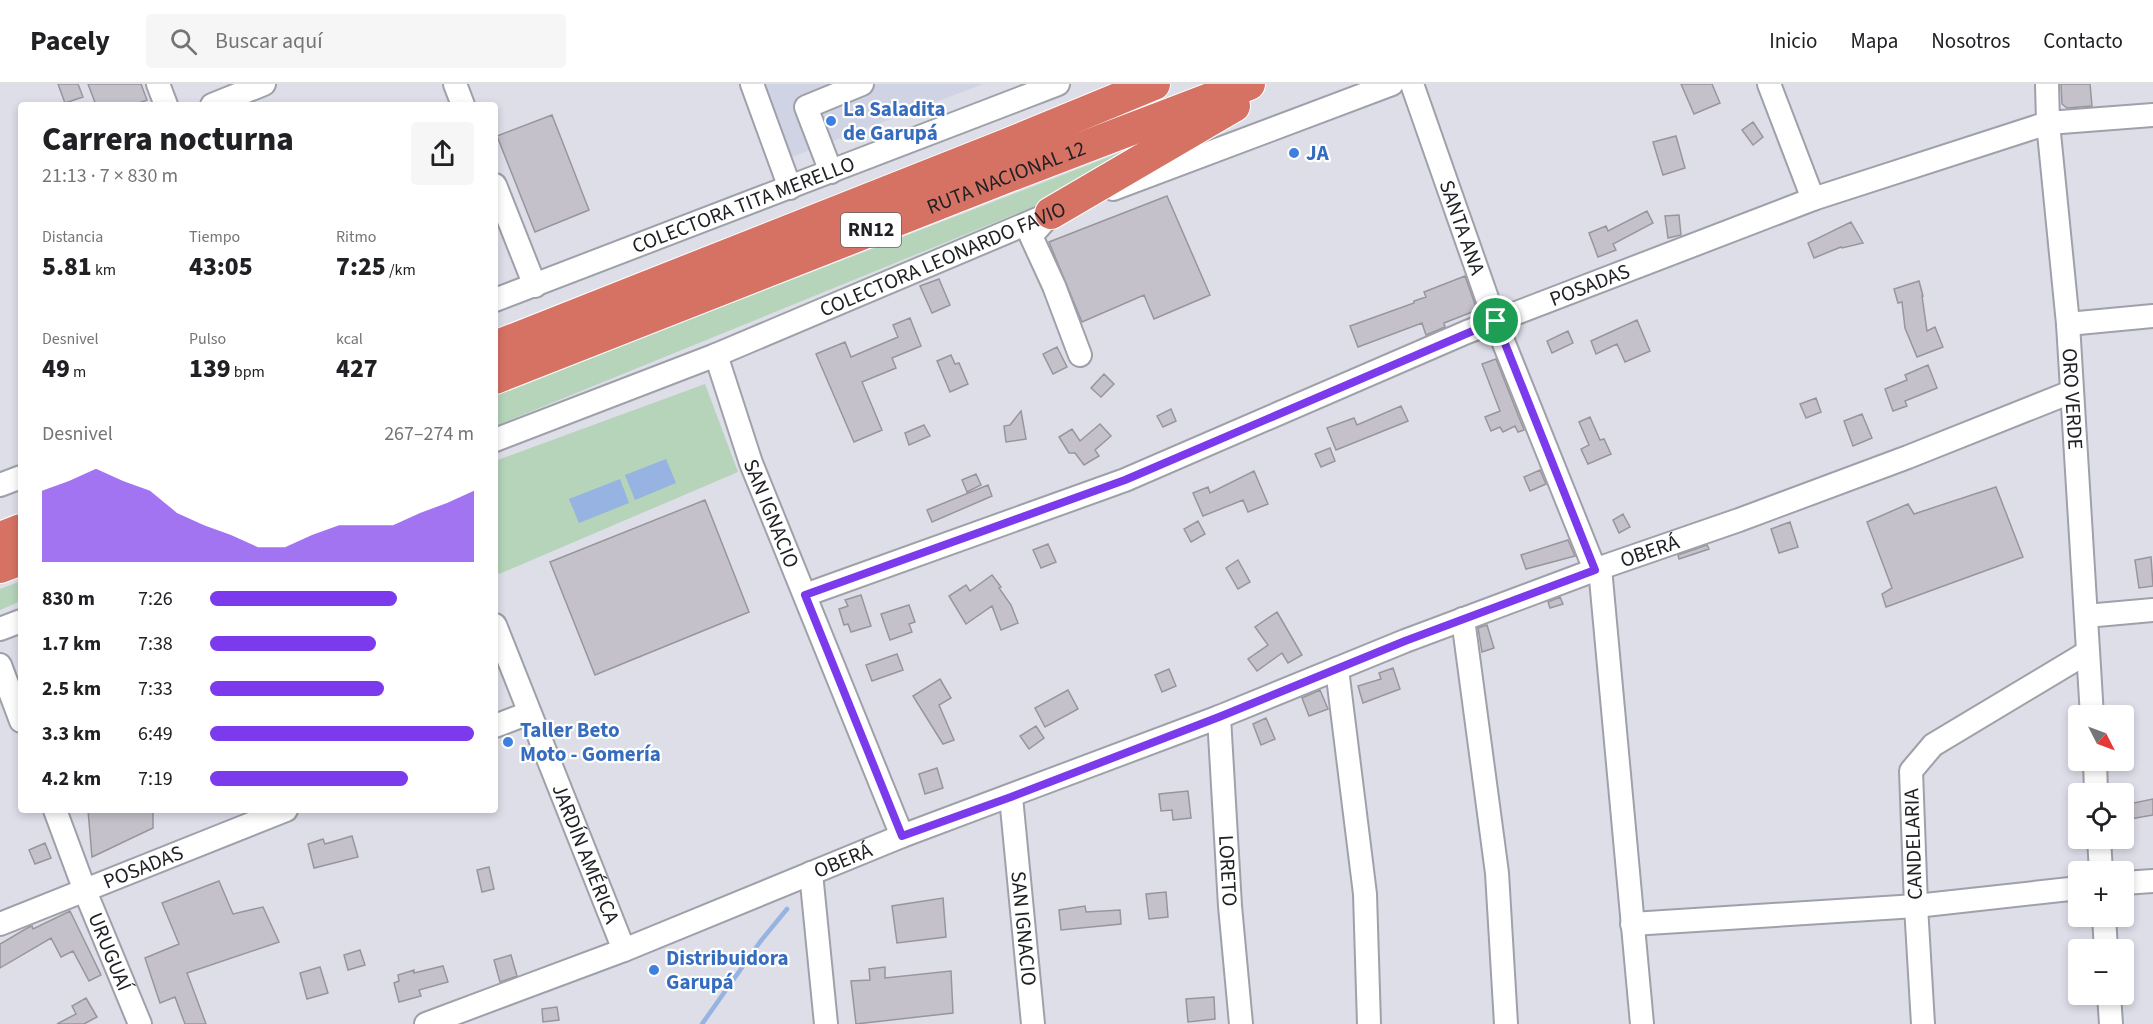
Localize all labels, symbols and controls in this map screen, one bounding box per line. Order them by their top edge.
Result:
search box [146,14,566,68]
text: Pacely [30,21,110,61]
icon: search [167,25,200,58]
text: Buscar aquí [215,25,323,57]
text: Inicio [1769,26,1817,56]
text: Mapa [1850,26,1898,56]
text: Nosotros [1931,26,2010,56]
text: Contacto [2043,26,2123,56]
place label: La Saladita de Garupá [843,94,945,148]
marker: La Saladita de Garupá [824,114,838,128]
text: Carrera nocturna [42,116,294,163]
button: share [411,122,474,185]
street label: RUTA NACIONAL 12 [922,133,1090,222]
place label: JA [1306,138,1330,168]
marker: JA [1287,146,1301,160]
street label: COLECTORA TITA MERELLO [628,148,859,261]
text: 21:13 · 7 × 830 m [42,162,178,190]
street label: SANTA ANA [1432,176,1493,280]
street label: COLECTORA LEONARDO FAVIO [815,194,1071,324]
road number: RN12 [841,213,901,247]
text: Distancia [42,226,103,248]
text: Tiempo [189,226,240,248]
text: Ritmo [336,226,376,248]
text: 5.81 [42,248,92,285]
text: 43:05 [189,248,253,285]
text: 7:25 [336,248,386,285]
street label: POSADAS [1545,256,1634,314]
text: km [92,259,116,281]
text: /km [386,259,416,281]
pin [1470,295,1521,346]
icon: arrive [1479,304,1512,337]
text: Desnivel [42,328,99,350]
text: Pulso [189,328,226,350]
text: kcal [336,328,363,350]
street label: ORO VERDE [2054,347,2091,451]
text: 49 [42,350,70,387]
text: 139 [189,350,231,387]
text: 427 [336,350,378,387]
text: m [70,361,86,383]
text: bpm [231,361,265,383]
text: Desnivel [42,420,113,448]
text: 267–274 m [384,420,474,448]
street label: SAN IGNACIO [736,454,807,573]
street label: OBERÁ [1616,527,1684,575]
text: 830 m [42,585,95,613]
text: 7:26 [138,585,173,613]
text: 1.7 km [42,630,101,658]
text: 7:38 [138,630,173,658]
text: 2.5 km [42,675,101,703]
text: 7:33 [138,675,173,703]
north arrow [2068,705,2134,771]
map controls [2068,705,2134,1005]
place label: Taller Beto Moto - Gomería [520,715,661,769]
text: 3.3 km [42,720,101,748]
text: 6:49 [138,720,173,748]
marker: Taller Beto Moto - Gomería [501,735,515,749]
text: 4.2 km [42,765,101,793]
text: 7:19 [138,765,173,793]
street label: JARDÍN AMÉRICA [544,779,627,929]
button: locate [2068,783,2134,849]
street label: CANDELARIA [1896,787,1930,900]
street label: LORETO [1211,834,1245,907]
street label: OBERÁ [809,835,877,886]
street label: POSADAS [99,838,188,896]
button: + [2068,861,2134,927]
street label: SAN IGNACIO [1003,870,1044,987]
street label: URUGUAÍ [81,908,140,997]
button: − [2068,939,2134,1005]
place label: Distribuidora Garupá [666,943,789,997]
marker: Distribuidora Garupá [647,963,661,977]

